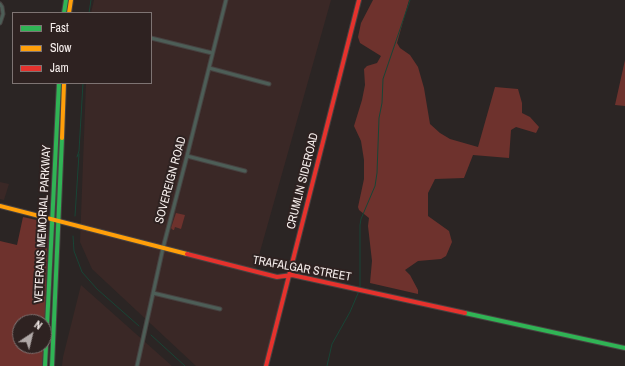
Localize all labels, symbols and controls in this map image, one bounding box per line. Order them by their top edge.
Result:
legend [12,12,152,84]
text: Fast [50,20,69,36]
text: Slow [50,40,71,56]
text: Jam [50,60,69,76]
street label: CRUMLIN SIDEROAD [284,131,322,231]
street label: SOVEREIGN ROAD [152,135,190,225]
street label: VETERANS MEMORIAL PARKWAY [32,145,54,303]
street label: TRAFALGAR STREET [251,253,353,285]
north arrow [12,314,52,354]
text: N [32,317,45,333]

